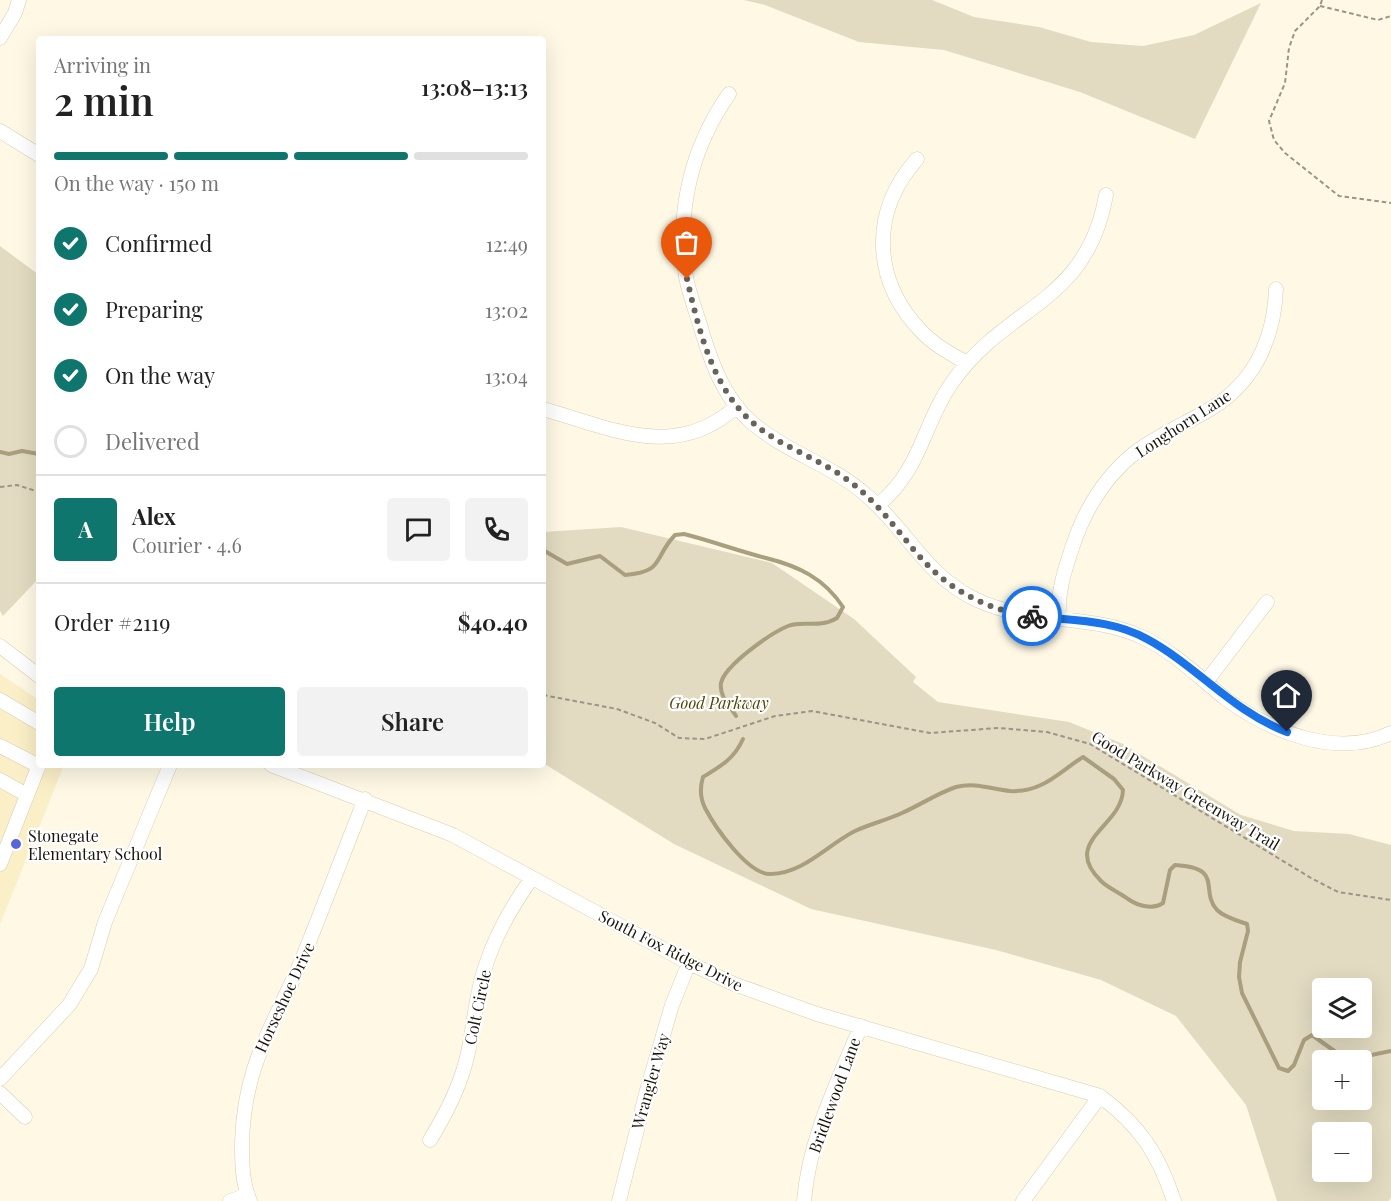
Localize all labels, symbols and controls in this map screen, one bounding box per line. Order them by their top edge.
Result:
text: Arriving in [54,51,151,78]
text: 13:08–13:13 [421,72,528,102]
text: 2 min [54,74,154,126]
text: On the way · 150 m [54,169,219,196]
pin [661,217,712,279]
icon: bag [670,226,703,259]
icon: check [54,227,87,260]
text: Confirmed [105,228,212,258]
text: 12:49 [486,230,528,257]
icon: check [54,293,87,326]
text: Preparing [105,294,203,324]
text: 13:02 [485,296,528,323]
icon: check [54,359,87,392]
text: On the way [105,360,215,390]
text: 13:04 [485,362,528,389]
street label: Longhorn Lane [1131,384,1235,462]
text: Delivered [105,426,200,456]
button: chat [387,498,450,561]
button: phone [465,498,528,561]
text: Alex [132,501,176,531]
text: A [78,514,93,544]
text: Courier · 4.6 [132,531,242,558]
courier [1002,586,1062,646]
icon: bike [1016,600,1049,633]
text: Order #2119 [54,607,170,637]
text: $40.40 [458,607,528,637]
pin [1261,670,1312,732]
icon: home [1270,679,1303,712]
button: Help [54,687,285,756]
button: Share [297,687,528,756]
park label: Good Parkway [669,692,769,713]
street label: Good Parkway Greenway Trail [1088,725,1284,855]
place label: Stonegate Elementary School [28,825,163,864]
marker: Stonegate Elementary School [9,837,23,851]
street label: South Fox Ridge Drive [595,905,747,995]
street label: Horseshoe Drive [249,938,319,1056]
street label: Colt Circle [459,967,495,1047]
map controls [1312,978,1372,1182]
button: layers [1312,978,1372,1038]
street label: Wrangler Way [626,1030,674,1132]
street label: Bridlewood Lane [803,1034,865,1156]
button: + [1312,1050,1372,1110]
button: − [1312,1122,1372,1182]

